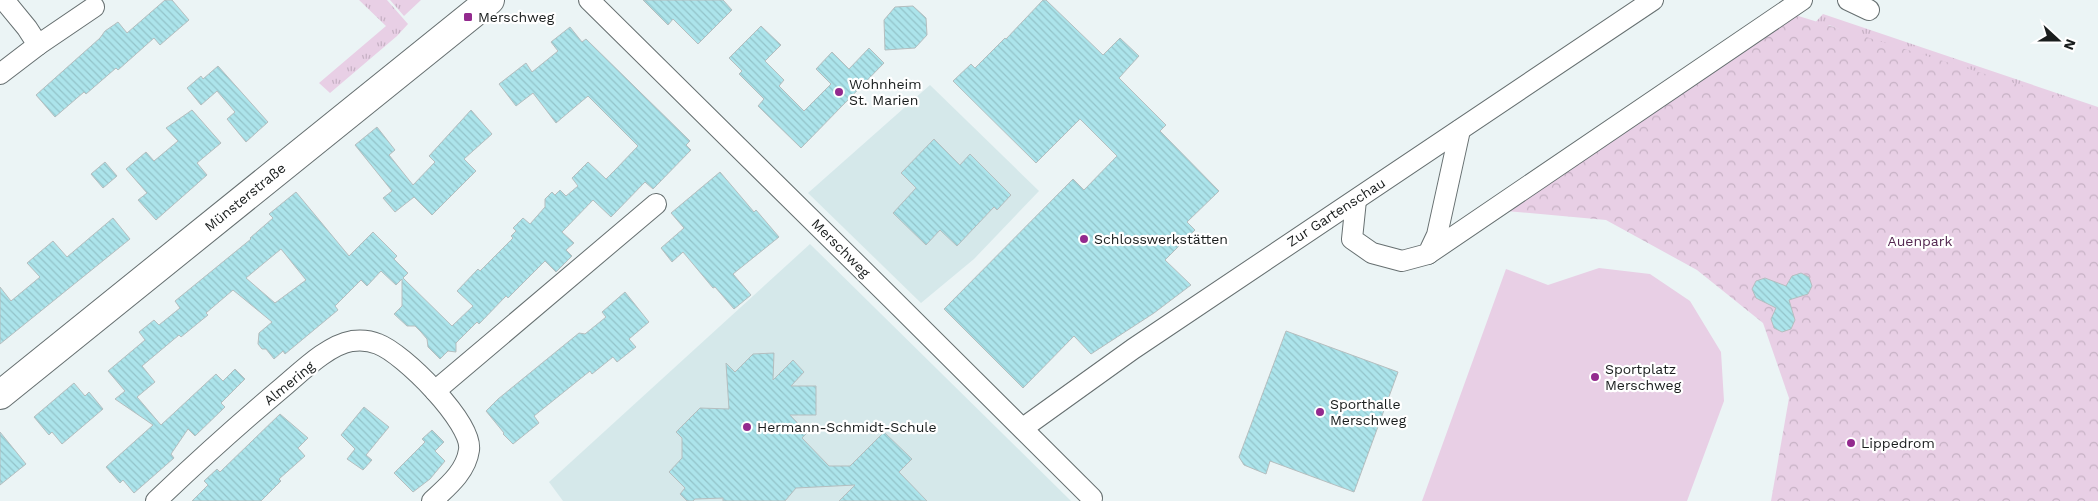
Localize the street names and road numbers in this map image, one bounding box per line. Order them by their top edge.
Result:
street label: Münsterstraße [201,160,289,234]
street label: Zur Gartenschau [1284,174,1388,250]
street label: Merschweg [808,215,874,281]
street label: Almering [260,357,318,408]

